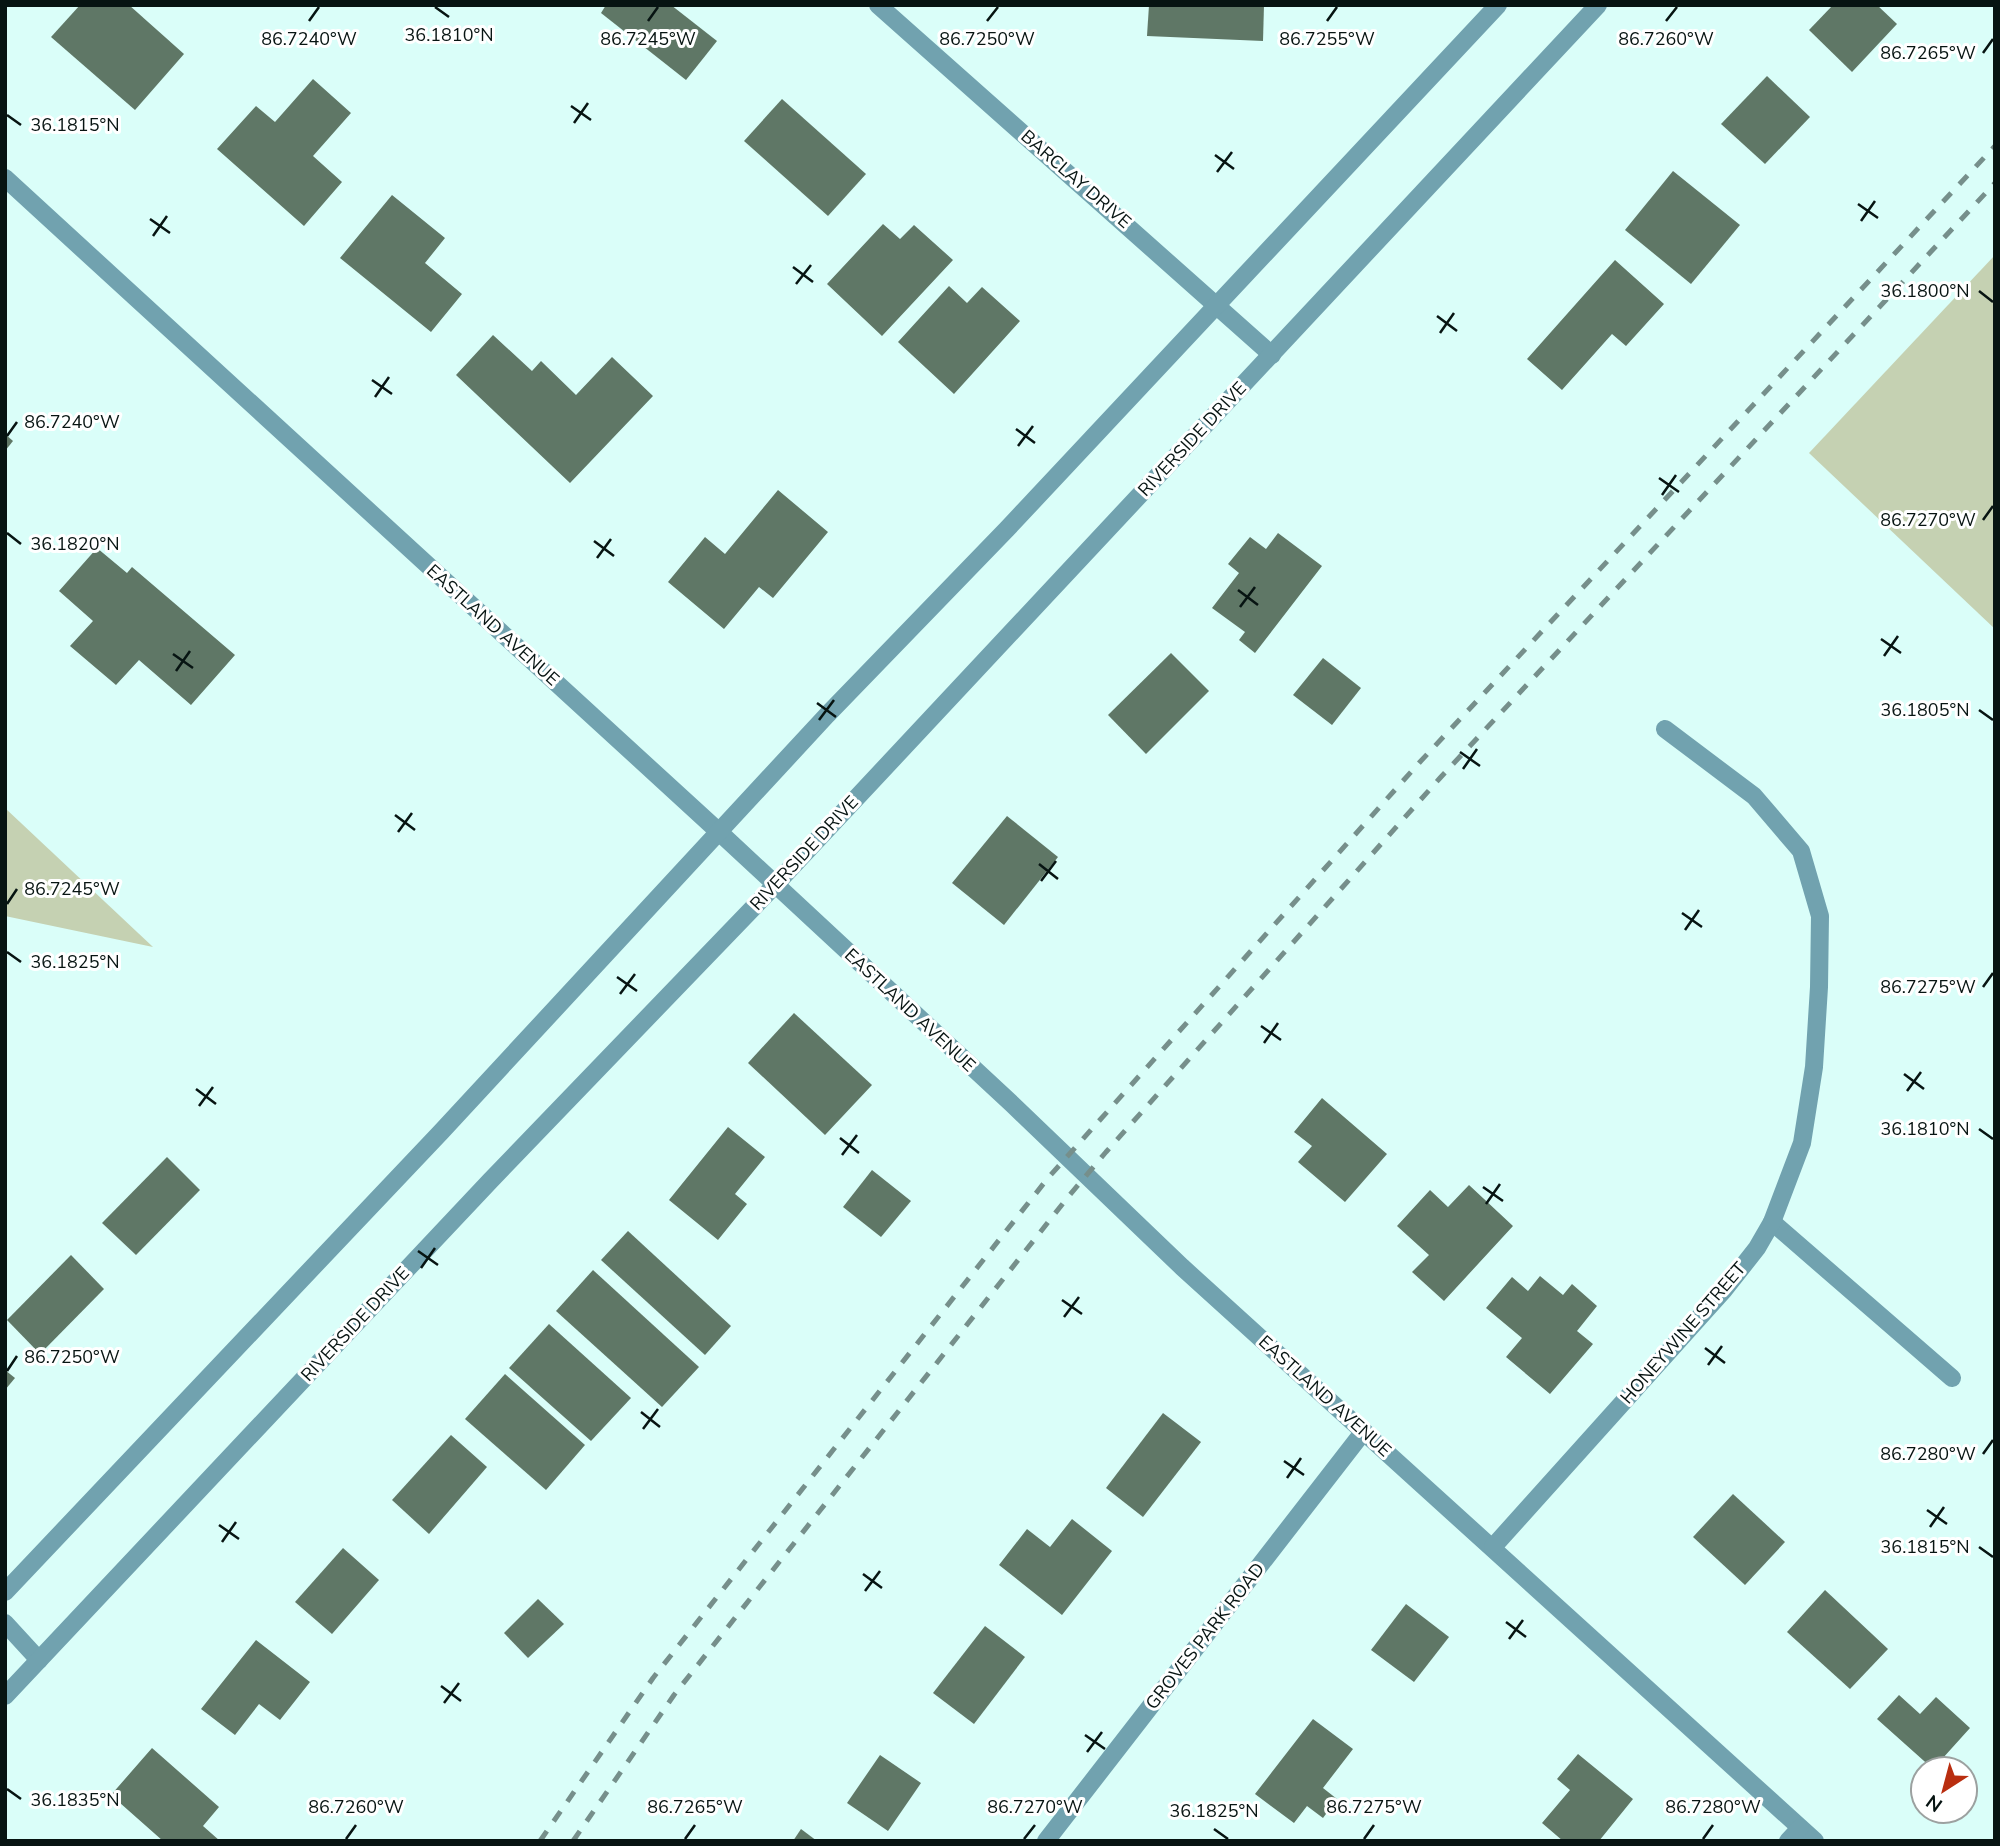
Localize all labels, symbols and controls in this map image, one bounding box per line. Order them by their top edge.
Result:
text: 36.1810°N [405,23,493,47]
text: 86.7240°W [261,27,357,51]
text: 86.7245°W [600,27,696,51]
text: 86.7250°W [939,27,1035,51]
text: 86.7255°W [1279,27,1375,51]
text: 86.7260°W [1618,27,1714,51]
text: 86.7265°W [1880,41,1976,65]
text: 36.1815°N [31,113,119,137]
street label: BARCLAY DRIVE [1016,124,1136,234]
text: 36.1800°N [1881,279,1969,303]
street label: RIVERSIDE DRIVE [1133,376,1251,502]
text: 86.7240°W [24,410,120,434]
text: 86.7270°W [1880,508,1976,532]
text: 36.1820°N [31,532,119,556]
street label: EASTLAND AVENUE [422,559,564,691]
text: 36.1805°N [1881,698,1969,722]
street label: RIVERSIDE DRIVE [745,790,863,916]
text: 86.7245°W [24,877,120,901]
street label: EASTLAND AVENUE [839,943,981,1077]
text: 36.1825°N [31,950,119,974]
text: 86.7275°W [1880,975,1976,999]
text: 36.1810°N [1881,1117,1969,1141]
street label: HONEYWINE STREET [1615,1257,1751,1409]
street label: RIVERSIDE DRIVE [296,1261,414,1387]
street label: EASTLAND AVENUE [1254,1330,1396,1462]
text: 86.7250°W [24,1345,120,1369]
text: 86.7280°W [1880,1442,1976,1466]
text: 36.1815°N [1881,1535,1969,1559]
street label: GROVES PARK ROAD [1140,1558,1270,1714]
north arrow [1909,1755,1979,1825]
text: 36.1835°N [31,1788,119,1812]
text: N [1921,1788,1948,1818]
text: 86.7260°W [308,1795,404,1819]
text: 86.7265°W [647,1795,743,1819]
text: 86.7270°W [987,1795,1083,1819]
text: 86.7275°W [1326,1795,1422,1819]
text: 86.7280°W [1665,1795,1761,1819]
text: 36.1825°N [1170,1799,1258,1823]

